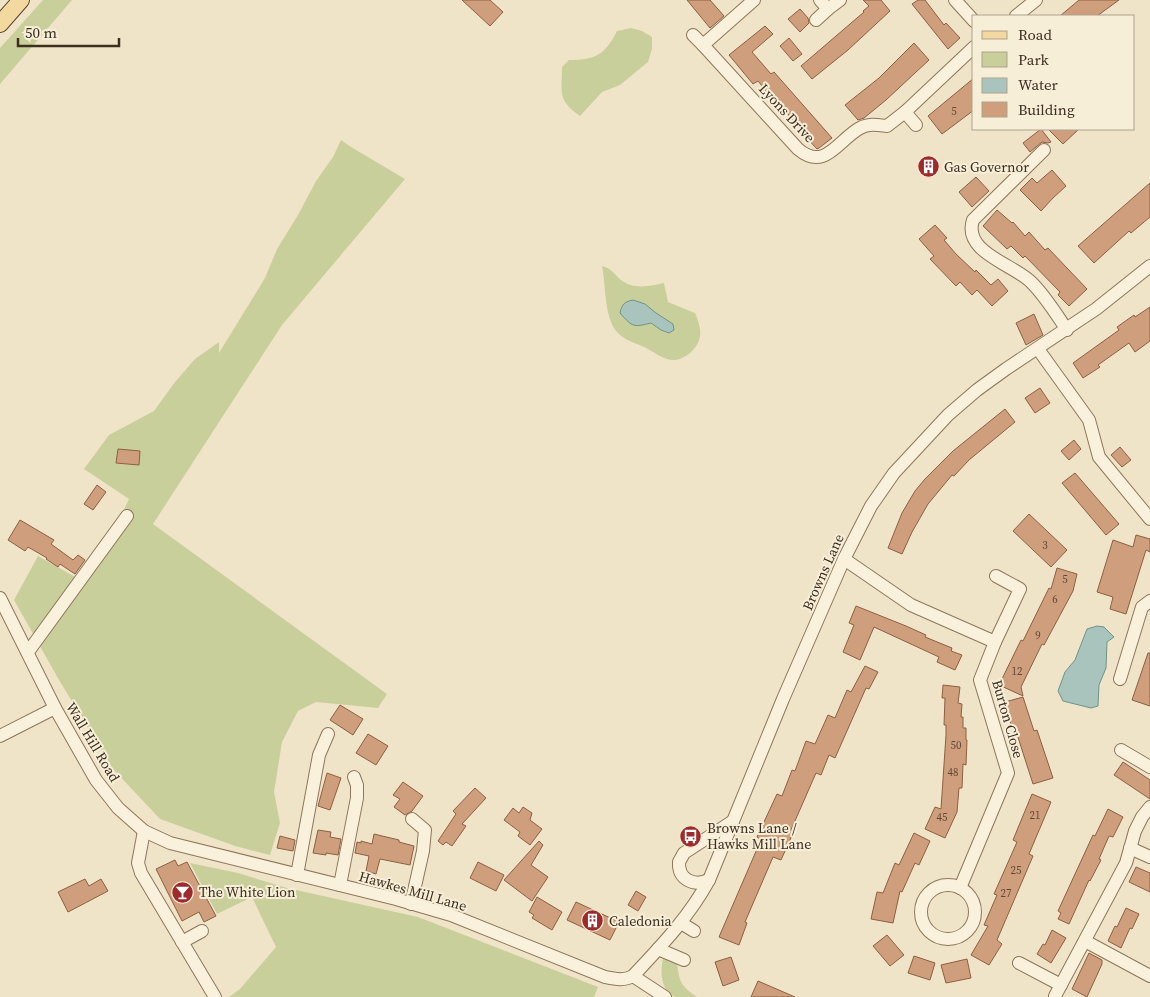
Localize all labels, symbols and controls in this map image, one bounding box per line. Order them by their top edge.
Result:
scale bar [18,15,119,47]
legend [972,15,1135,130]
text: 50 m [25,22,57,43]
text: Road [1018,24,1052,45]
text: Park [1018,49,1050,70]
text: Water [1018,74,1059,95]
street label: Lyons Drive [754,79,820,147]
text: Building [1018,99,1075,120]
house number: 5 [951,104,957,119]
building icon: Gas Governor [916,155,940,179]
place label: Gas Governor [944,157,1029,177]
street label: Browns Lane [797,531,849,613]
house number: 3 [1042,538,1048,553]
house number: 5 [1062,572,1068,587]
house number: 6 [1052,592,1058,607]
house number: 9 [1035,628,1041,643]
house number: 12 [1012,664,1023,679]
street label: Burton Close [987,677,1029,761]
street label: Wall Hill Road [61,698,125,786]
house number: 50 [951,738,962,753]
house number: 48 [948,765,959,780]
house number: 21 [1030,808,1041,823]
house number: 45 [937,810,948,825]
place label: Browns Lane / Hawks Mill Lane [707,818,811,854]
bus stop icon: Browns Lane / Hawks Mill Lane [679,824,703,848]
house number: 25 [1011,863,1022,878]
street label: Hawkes Mill Lane [357,866,469,916]
bar icon: The White Lion [171,880,195,904]
place label: The White Lion [199,882,296,902]
house number: 27 [1001,886,1012,901]
building icon: Caledonia [581,909,605,933]
place label: Caledonia [609,911,673,931]

